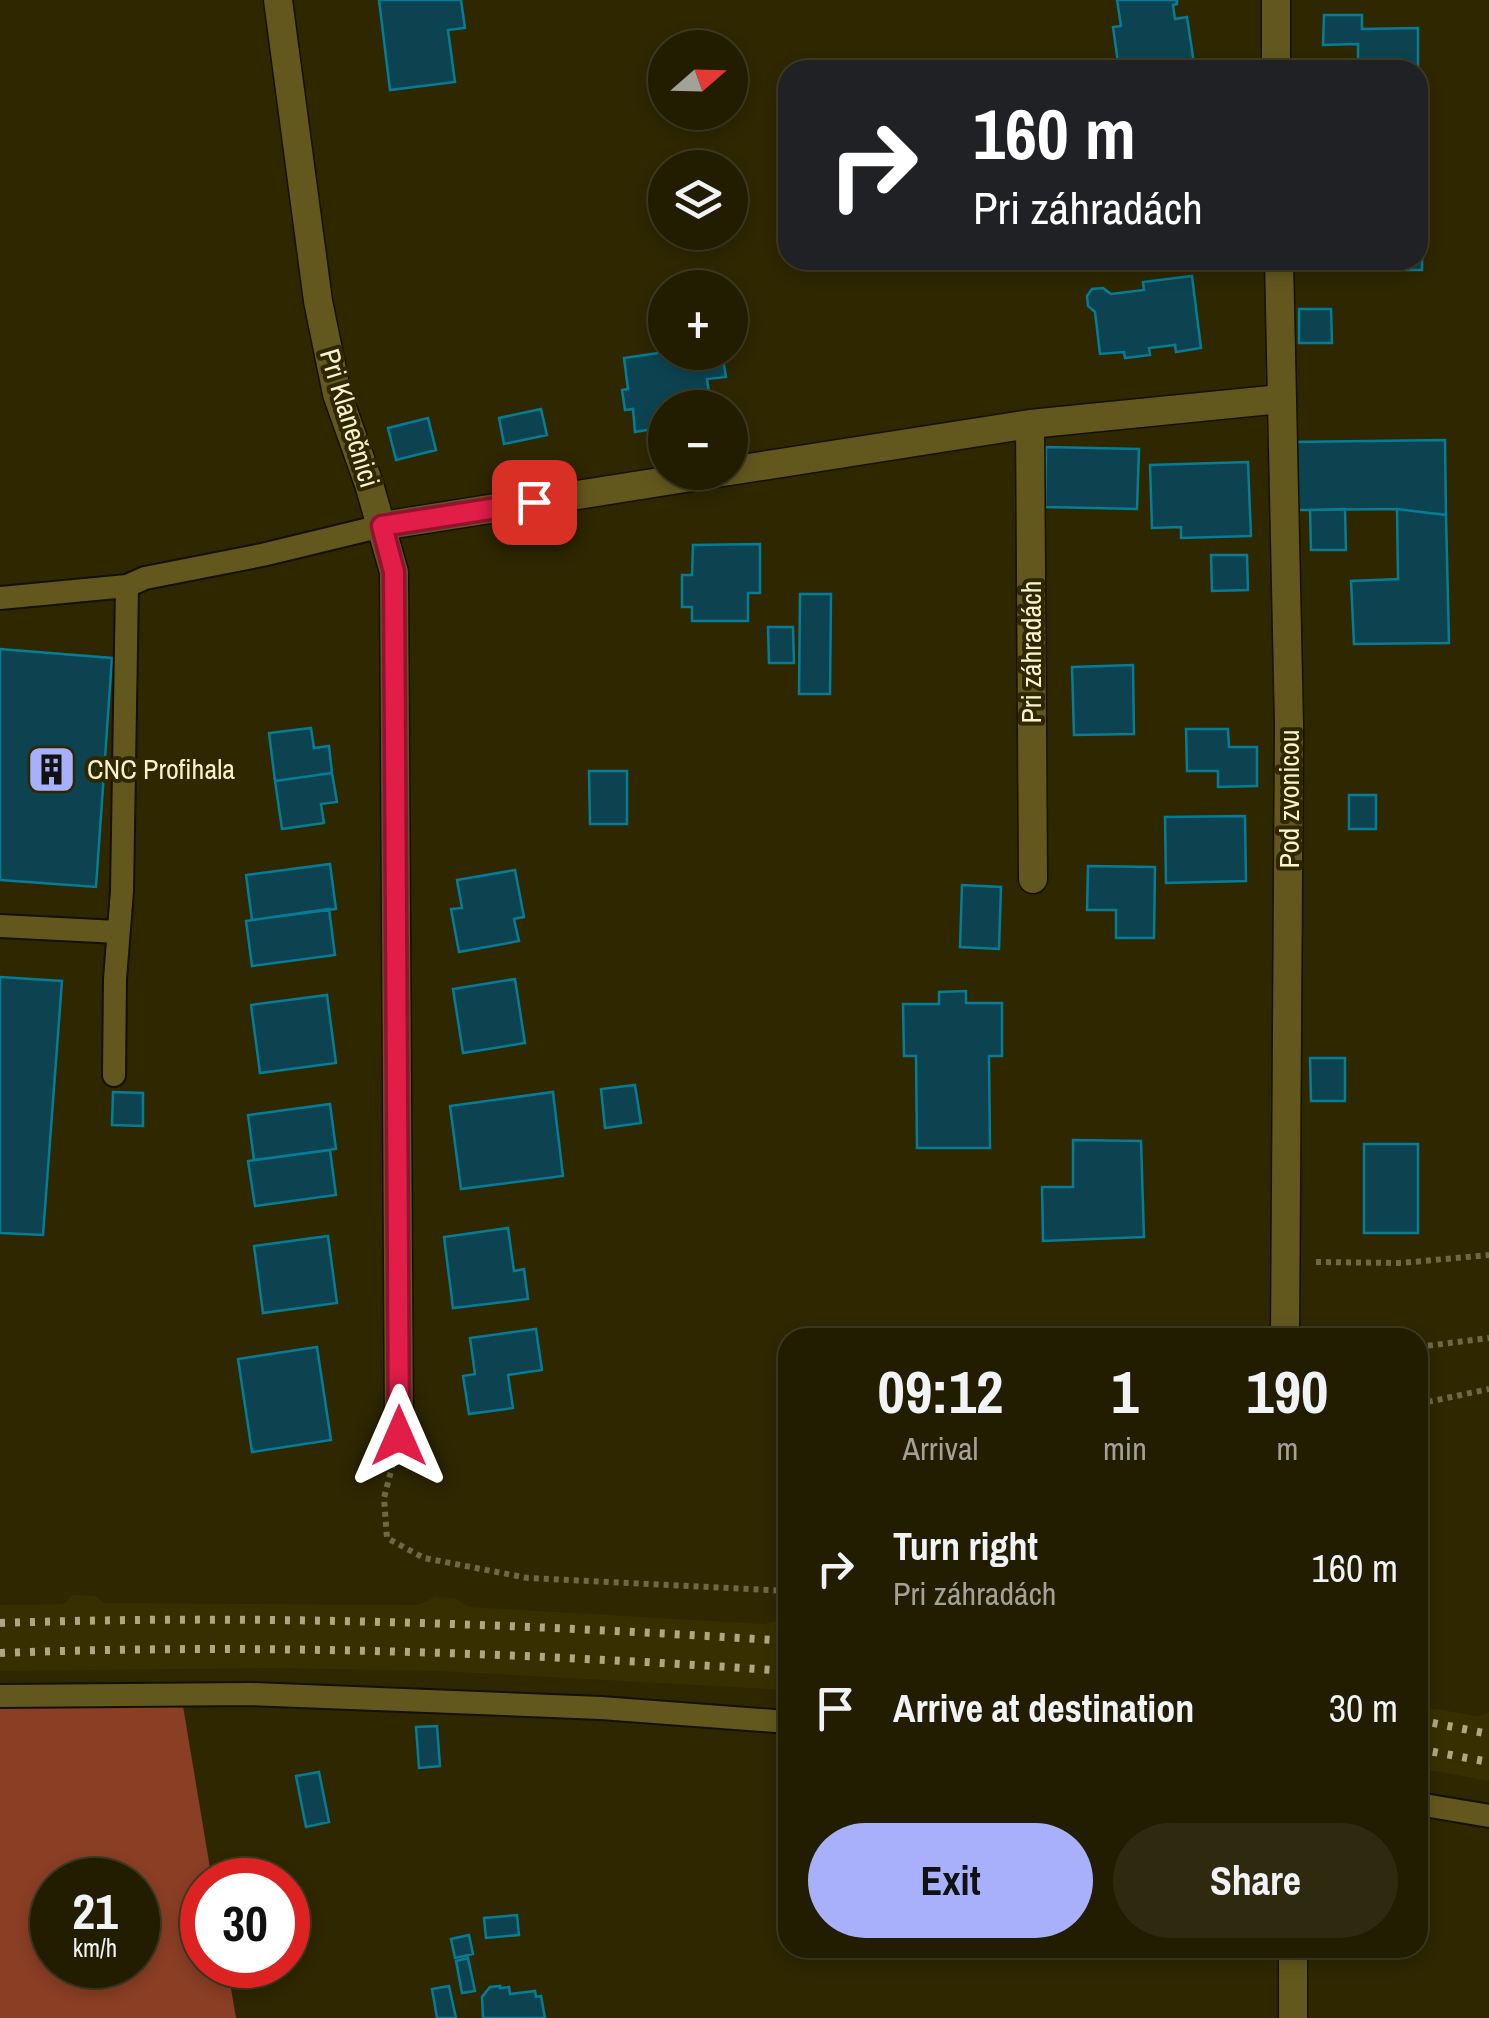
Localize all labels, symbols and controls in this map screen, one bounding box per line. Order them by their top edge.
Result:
north arrow [648,30,748,130]
map controls [648,30,748,490]
text: 160 m [973,87,1136,181]
icon: right [808,100,938,230]
button: layers [648,150,748,250]
text: Pri záhradách [973,177,1203,238]
button: + [648,270,748,370]
street label: Pri Klanečnici [311,344,389,492]
button: − [648,390,748,490]
pin [492,460,577,545]
icon: arrive [507,475,562,530]
street label: Pri záhradách [1012,581,1050,723]
street label: Pod zvonicou [1270,729,1308,869]
building icon: CNC Profihala [26,743,78,795]
place label: CNC Profihala [87,750,235,788]
text: 09:12 [878,1351,1003,1432]
text: 1 [1111,1351,1139,1432]
text: 190 [1246,1351,1328,1432]
position arrow [347,1384,451,1488]
text: Arrival [903,1427,978,1470]
text: min [1103,1427,1147,1470]
text: m [1276,1427,1298,1470]
text: Turn right [893,1521,1038,1572]
icon: right [808,1541,863,1596]
text: 160 m [1311,1543,1398,1594]
text: Pri záhradách [893,1572,1056,1615]
icon: arrive [808,1681,863,1736]
text: Arrive at destination [893,1683,1194,1734]
text: 30 m [1329,1683,1398,1734]
button: Exit [808,1823,1093,1938]
button: Share [1113,1823,1398,1938]
speed limit sign: 30 [180,1858,310,1988]
text: 21 [72,1877,118,1945]
text: km/h [73,1931,117,1965]

